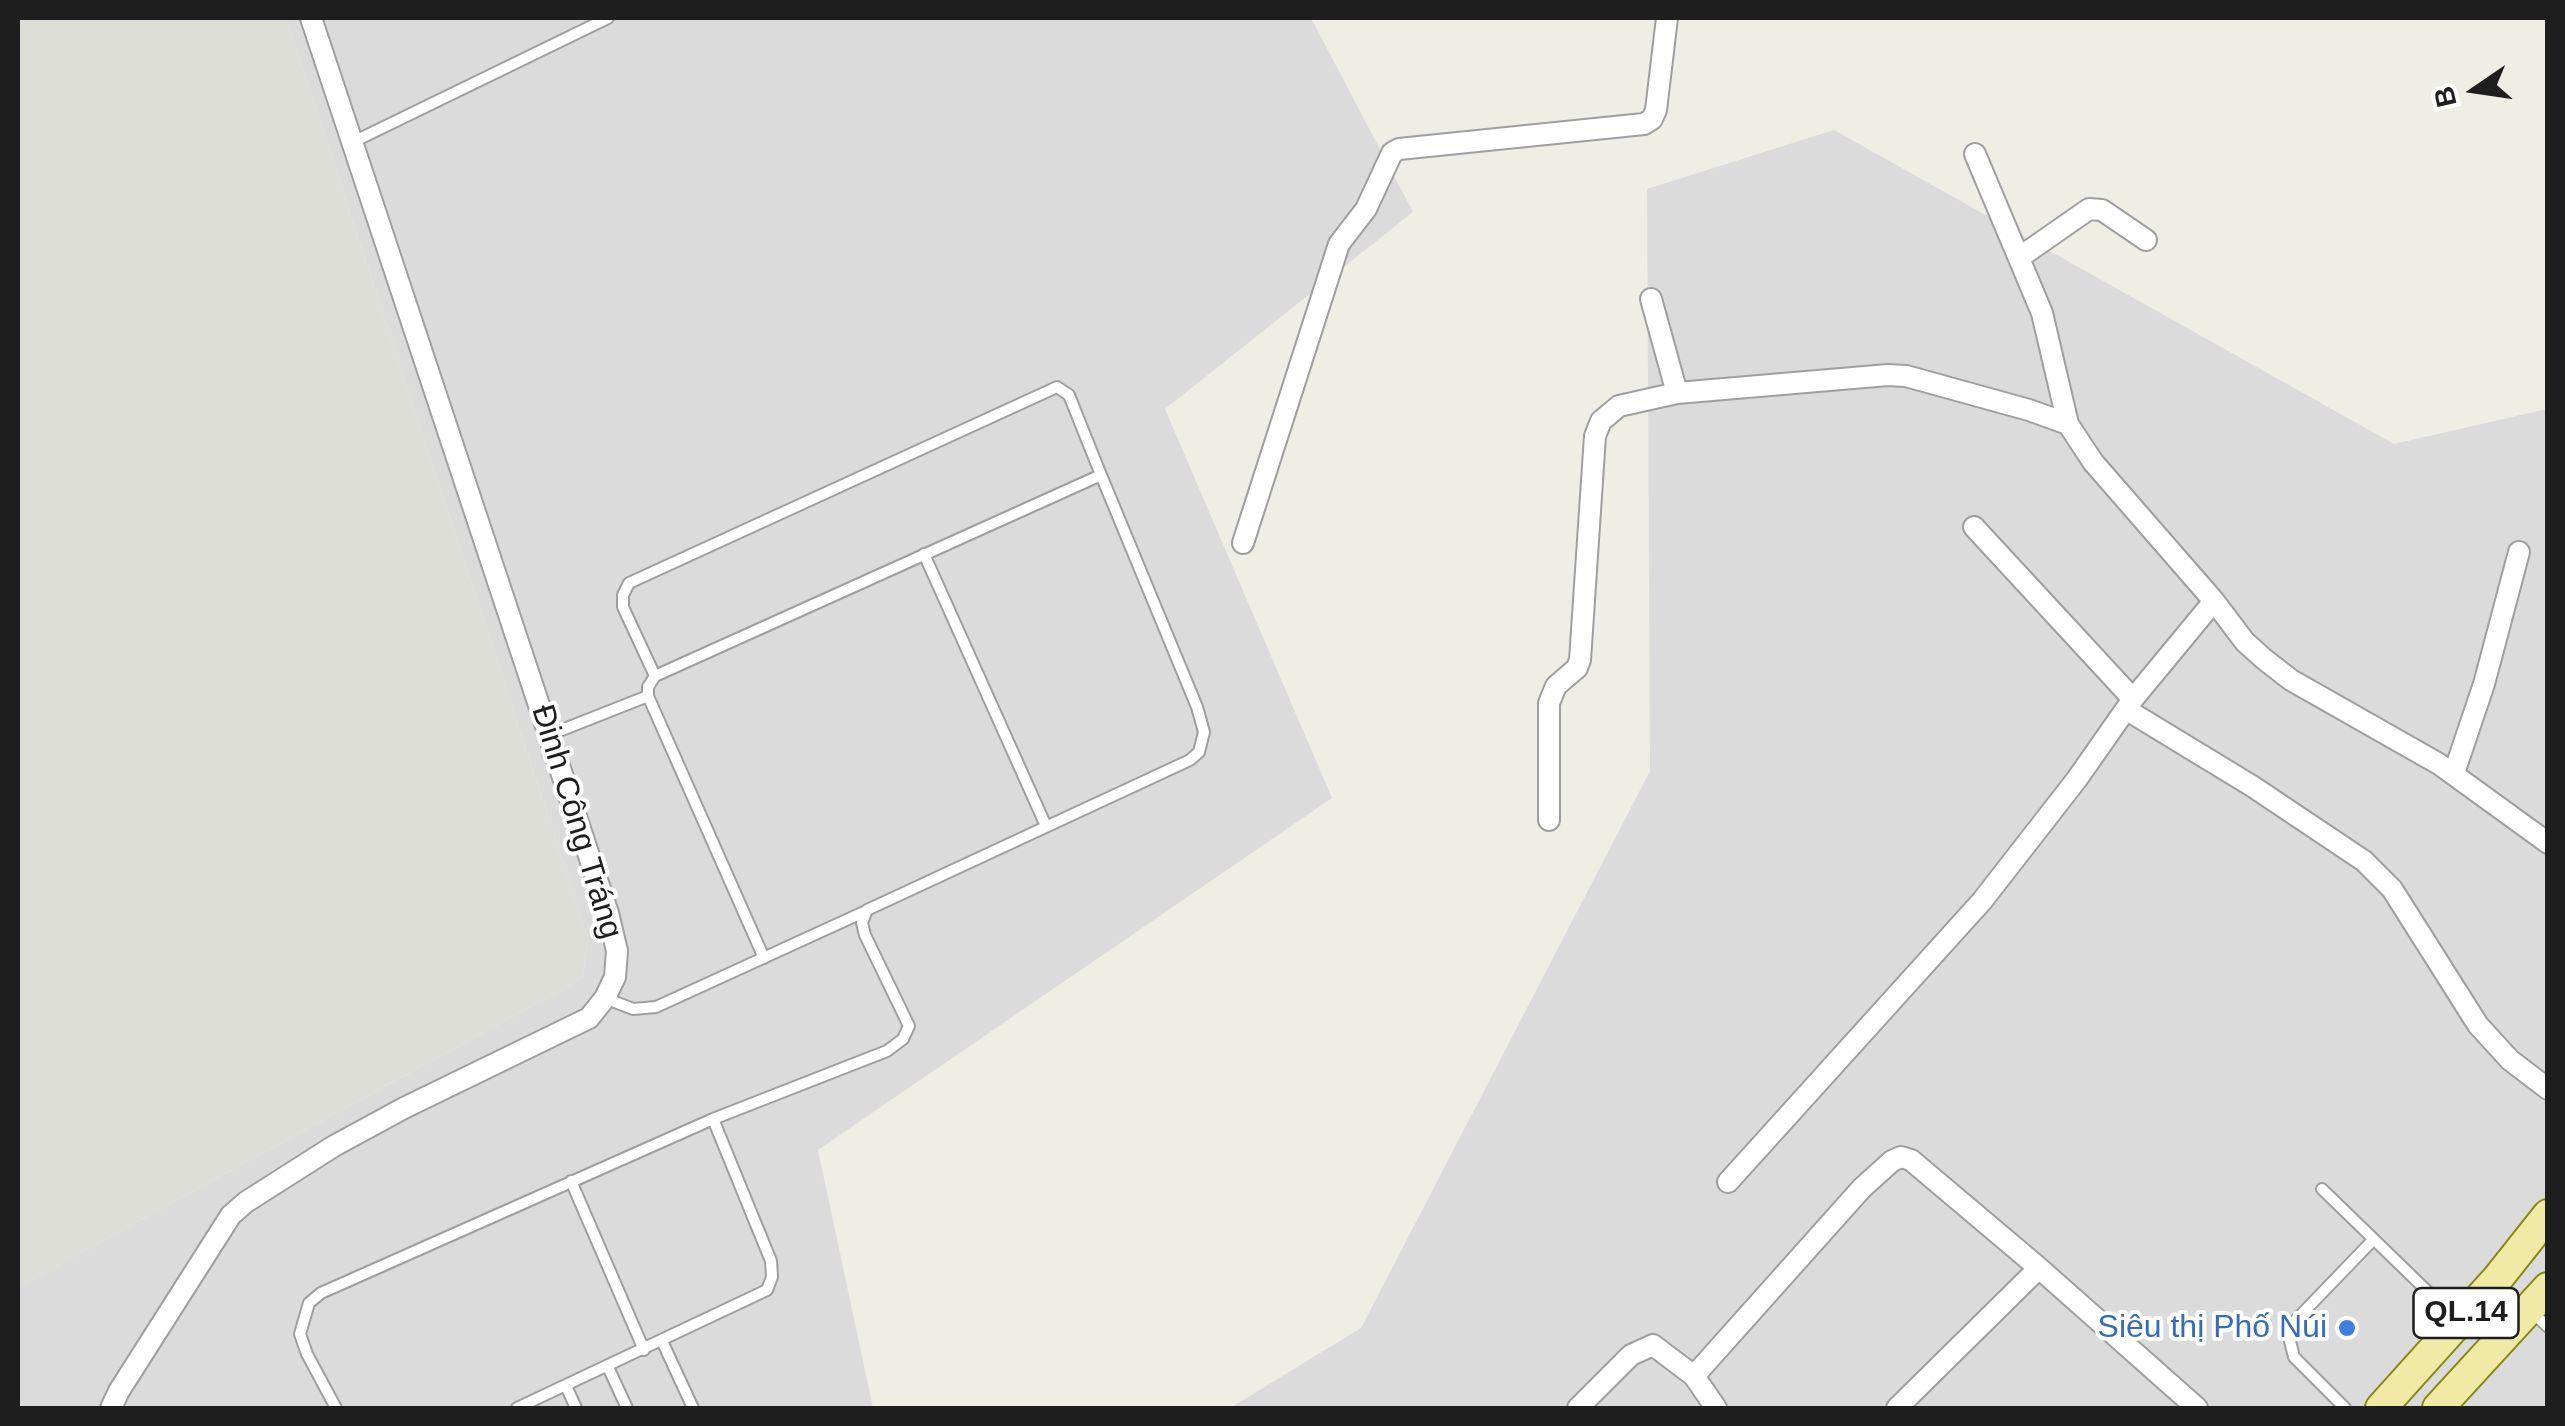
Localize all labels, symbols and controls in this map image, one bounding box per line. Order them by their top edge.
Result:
north arrow [2425,40,2525,140]
text: B [2428,84,2463,110]
street label: Đinh Công Tráng [522,700,630,944]
road number: QL.14 [2414,1288,2518,1338]
place label: Siêu thị Phố Núi [2098,1309,2327,1347]
marker: Siêu thị Phố Núi [2336,1317,2358,1339]

